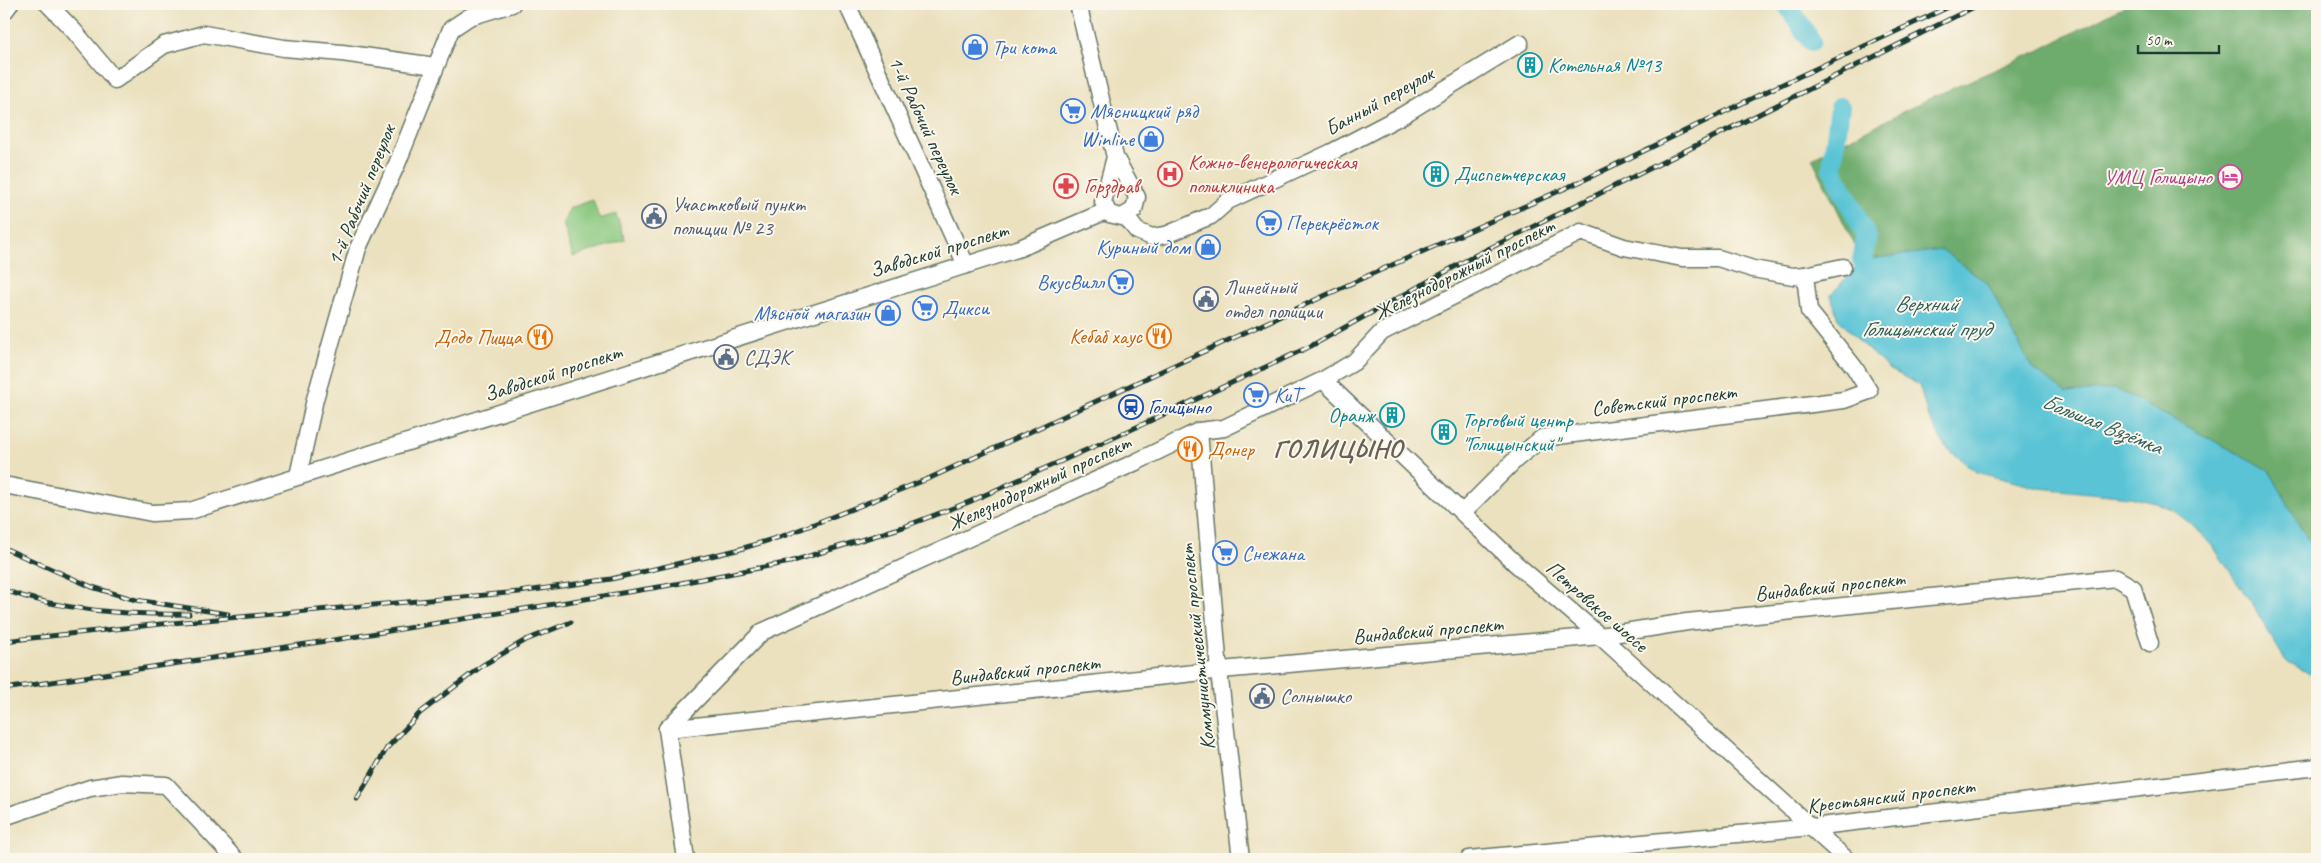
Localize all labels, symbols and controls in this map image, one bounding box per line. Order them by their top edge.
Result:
scale bar [2138,22,2220,54]
text: 50 m [2146,31,2173,50]
shop icon: Три кота [962,34,988,60]
place label: Три кота [992,34,1058,60]
street label: 1-й Рабочий переулок [883,52,970,200]
building icon: Котельная №13 [1517,52,1543,78]
place label: Котельная №13 [1548,52,1663,78]
street label: Банный переулок [1320,59,1440,141]
supermarket icon: Мясницкий ряд [1060,98,1086,124]
place label: Мясницкий ряд [1090,98,1200,124]
street label: 1-й Рабочий переулок [321,119,402,269]
place label: Winline [1081,126,1135,152]
shop icon: Winline [1138,126,1164,152]
place label: Кожно-венерологическая поликлиника [1188,149,1358,199]
hospital icon: Кожно-венерологическая поликлиника [1157,161,1183,187]
building icon: Диспетчерская [1423,161,1449,187]
place label: Диспетчерская [1454,161,1566,187]
place label: УМЦ Голицыно [2104,164,2214,190]
hotel icon: УМЦ Голицыно [2217,164,2243,190]
pharmacy icon: Горздрав [1053,173,1079,199]
place label: Горздрав [1084,173,1143,199]
place label: Участковый пункт полиции № 23 [672,191,806,241]
public building icon: Участковый пункт полиции № 23 [641,203,667,229]
supermarket icon: Перекрёсток [1256,210,1282,236]
place label: Перекрёсток [1286,210,1379,236]
street label: Железнодорожный проспект [1369,211,1560,326]
street label: Заводской проспект [866,216,1013,283]
place label: Куриный дом [1096,234,1192,260]
shop icon: Куриный дом [1195,234,1221,260]
place label: ВкусВилл [1037,269,1106,295]
supermarket icon: ВкусВилл [1108,269,1134,295]
place label: Линейный отдел полиции [1224,274,1324,324]
public building icon: Линейный отдел полиции [1193,286,1219,312]
water label: Верхний Голицынский пруд [1862,290,1995,343]
supermarket icon: Дикси [912,295,938,321]
place label: Дикси [942,295,991,321]
place label: Мясной магазин [754,300,871,326]
shop icon: Мясной магазин [875,300,901,326]
place label: Кебаб хаус [1069,323,1144,349]
restaurant icon: Кебаб хаус [1146,323,1172,349]
place label: Додо Пицца [434,324,524,350]
restaurant icon: Додо Пицца [527,324,553,350]
street label: Заводской проспект [481,338,627,408]
public building icon: СДЭК [713,344,739,370]
place label: СДЭК [744,344,794,370]
street label: Советский проспект [1590,378,1739,422]
supermarket icon: КиТ [1243,382,1269,408]
place label: КиТ [1274,382,1306,408]
water label: Большая Вязёмка [2038,387,2168,462]
station icon: Голицыно [1118,394,1144,420]
place label: Голицыно [1148,394,1212,420]
place label: Оранж [1328,402,1377,428]
building icon: Оранж [1379,402,1405,428]
place label: Торговый центр "Голицынский" [1462,407,1574,457]
building icon: Торговый центр "Голицынский" [1431,419,1457,445]
street label: Железнодорожный проспект [943,428,1136,537]
district label: ГОЛИЦЫНО [1273,432,1406,465]
restaurant icon: Донер [1177,436,1203,462]
place label: Донер [1208,436,1255,462]
supermarket icon: Снежана [1212,540,1238,566]
place label: Снежана [1242,540,1306,566]
street label: Коммунистический проспект [1173,541,1221,751]
street label: Петровское шоссе [1541,555,1654,658]
street label: Виндавский проспект [1754,565,1908,607]
street label: Виндавский проспект [1352,610,1506,650]
street label: Виндавский проспект [949,649,1103,691]
public building icon: Солнышко [1249,683,1275,709]
place label: Солнышко [1280,683,1353,709]
street label: Крестьянский проспект [1806,773,1978,819]

